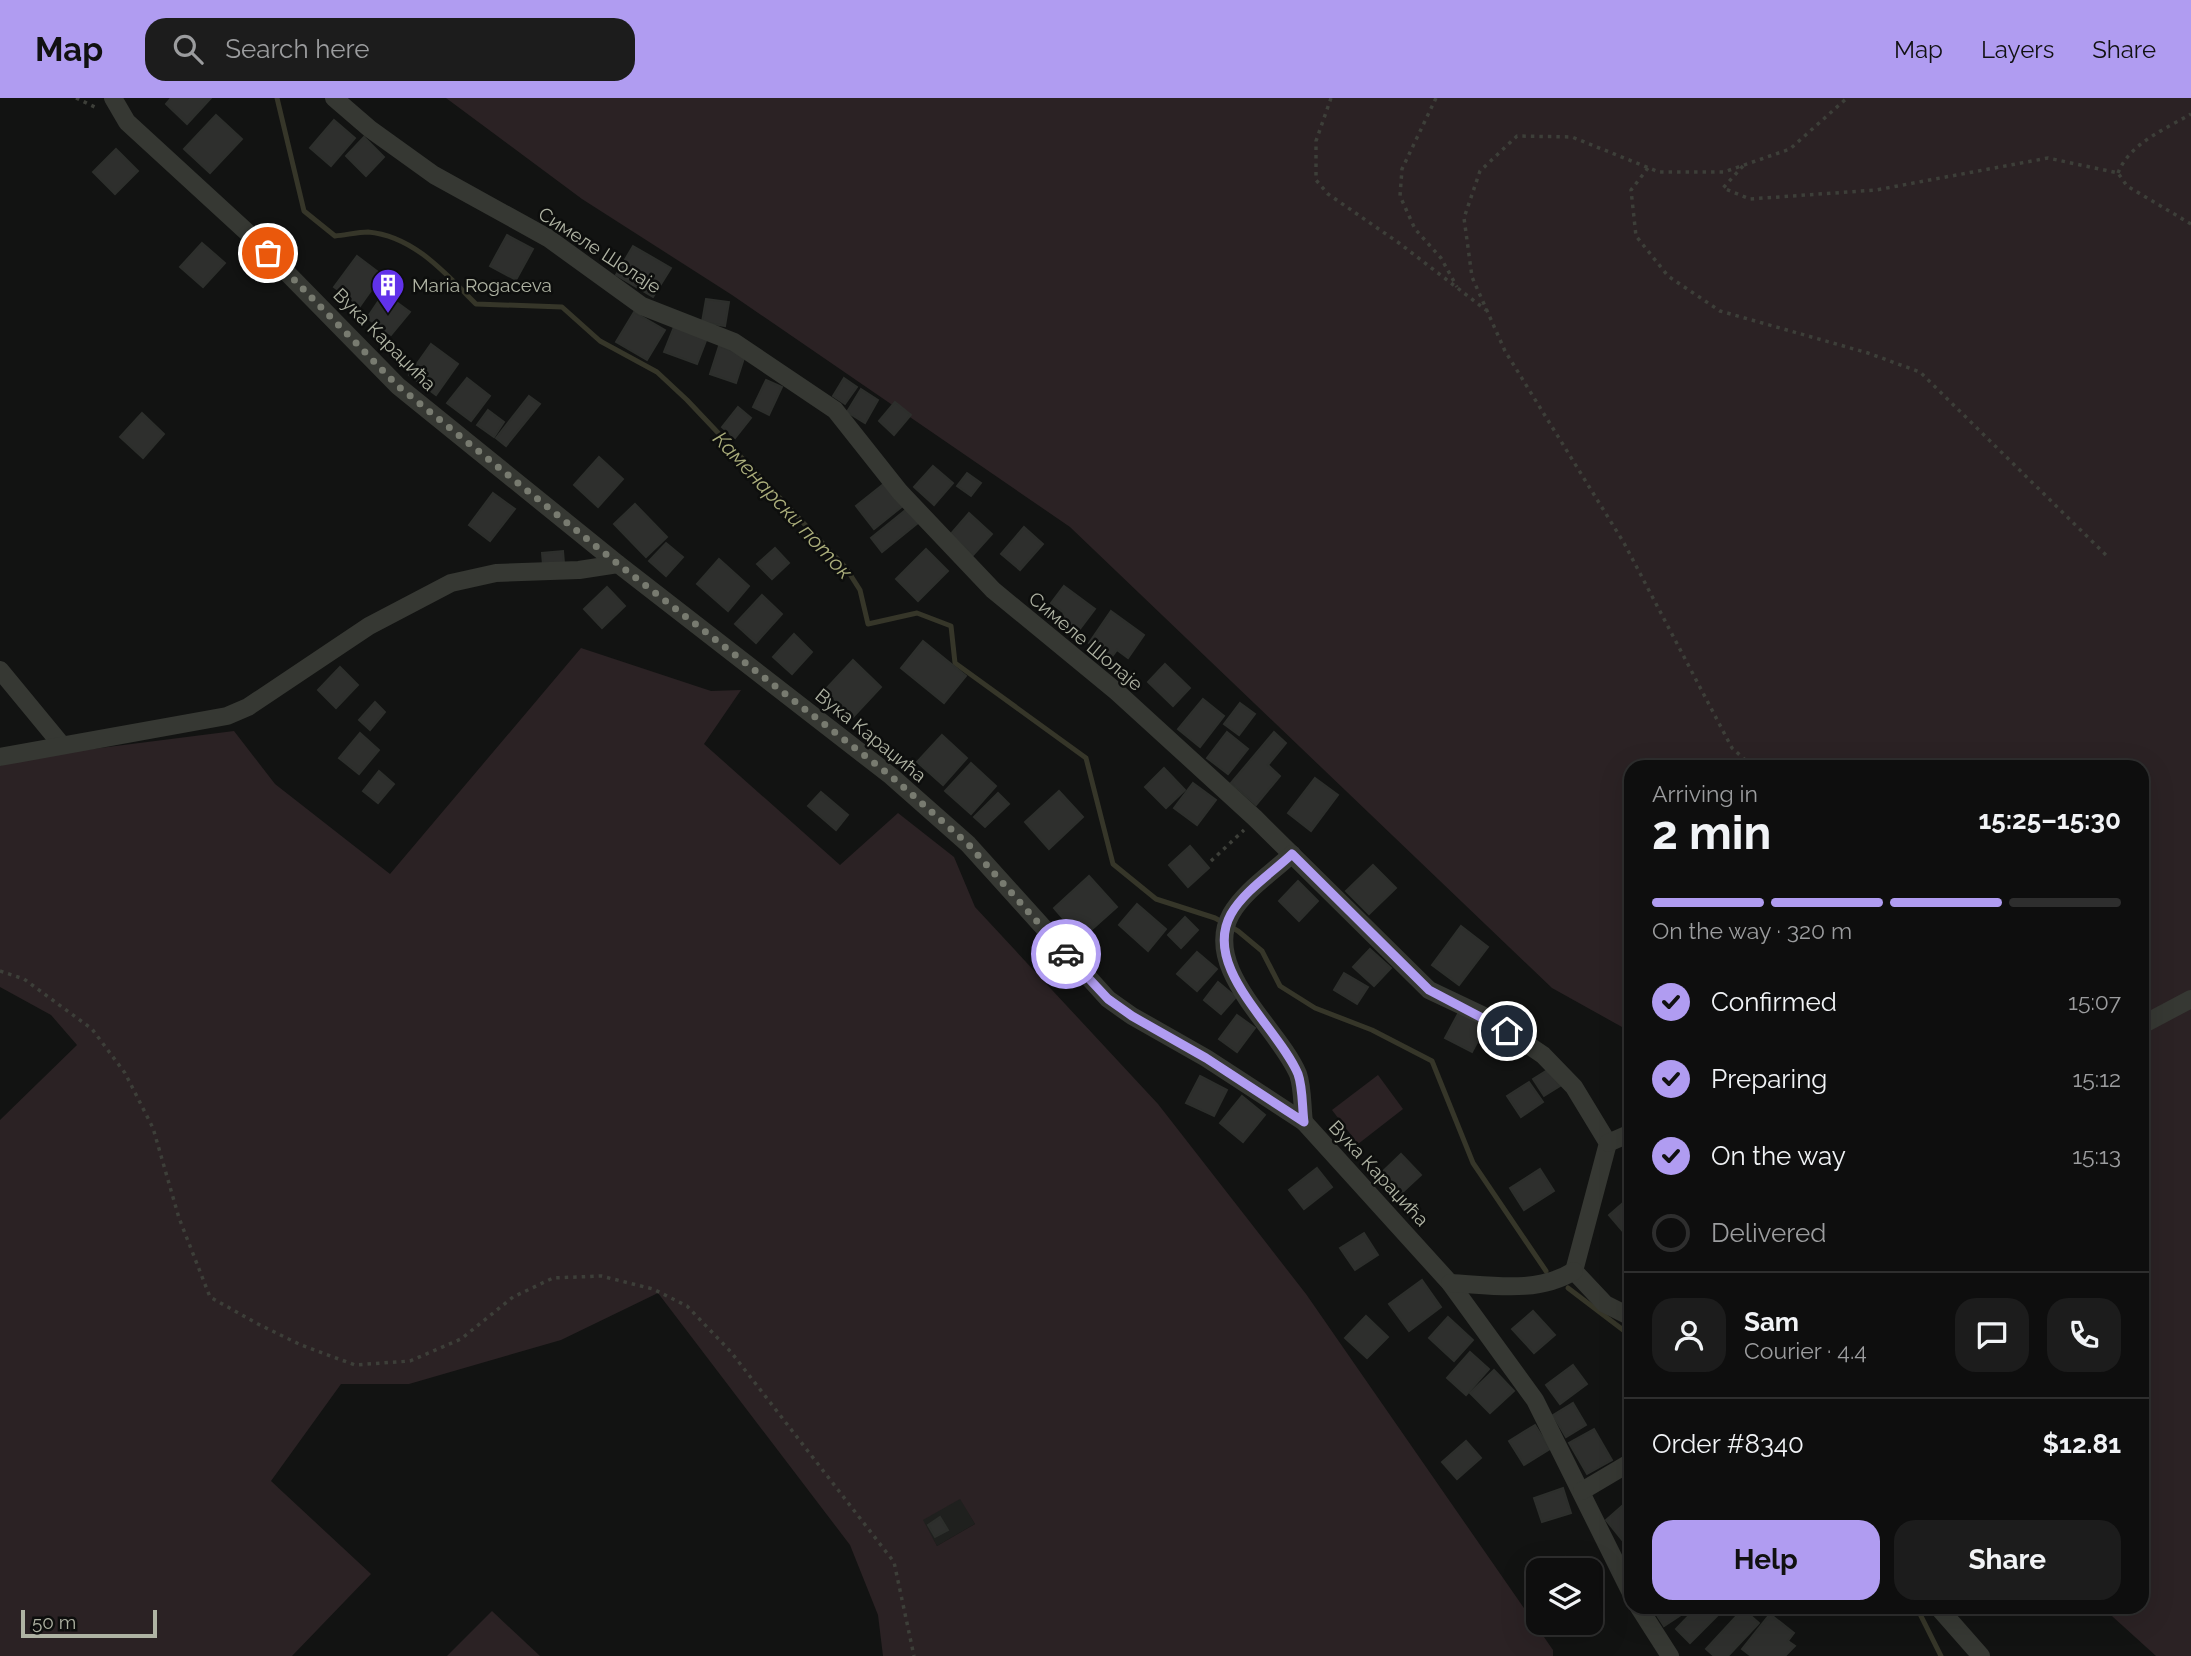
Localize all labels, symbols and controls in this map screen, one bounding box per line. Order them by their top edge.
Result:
search box [145,18,635,81]
text: Map [35,30,103,69]
icon: search [169,30,207,68]
text: Search here [225,34,370,64]
text: Map [1894,35,1943,64]
text: Layers [1981,35,2054,64]
text: Share [2092,35,2156,64]
street label: Симеле Шолаје [535,202,665,298]
pin [238,223,298,283]
icon: bag [249,234,287,272]
building icon: Maria Rogaceva [369,266,407,315]
place label: Maria Rogaceva [412,274,552,296]
street label: Вука Караџића [329,283,441,395]
water label: Каменарски поток [708,426,858,584]
street label: Симеле Шолаје [1025,587,1147,695]
street label: Вука Караџића [811,684,931,786]
text: Arriving in [1652,780,1758,807]
text: 15:25–15:30 [1978,805,2121,835]
text: 2 min [1652,806,1771,860]
text: On the way · 320 m [1652,917,1852,944]
courier [1031,919,1101,989]
icon: car [1047,935,1085,973]
icon: check [1652,983,1690,1021]
text: Confirmed [1711,987,1837,1017]
text: 15:07 [2068,988,2121,1015]
pin [1477,1001,1537,1061]
icon: home [1488,1012,1526,1050]
icon: check [1652,1060,1690,1098]
text: Preparing [1711,1064,1827,1094]
text: 15:12 [2072,1065,2121,1092]
street label: Вука Караџића [1325,1116,1433,1230]
icon: check [1652,1137,1690,1175]
text: On the way [1711,1141,1846,1171]
text: 15:13 [2072,1142,2121,1169]
text: Delivered [1711,1218,1826,1248]
button: person [1652,1298,1726,1372]
button: chat [1955,1298,2029,1372]
button: phone [2047,1298,2121,1372]
text: Sam [1744,1307,1799,1337]
text: Courier · 4.4 [1744,1337,1867,1364]
text: Order #8340 [1652,1429,1804,1459]
text: $12.81 [2043,1429,2121,1459]
button: Help [1652,1520,1880,1600]
button: Share [1894,1520,2121,1600]
map controls [1526,1558,1603,1635]
button: layers [1526,1558,1603,1635]
scale bar [21,1607,158,1639]
text: 50 m [32,1611,76,1633]

